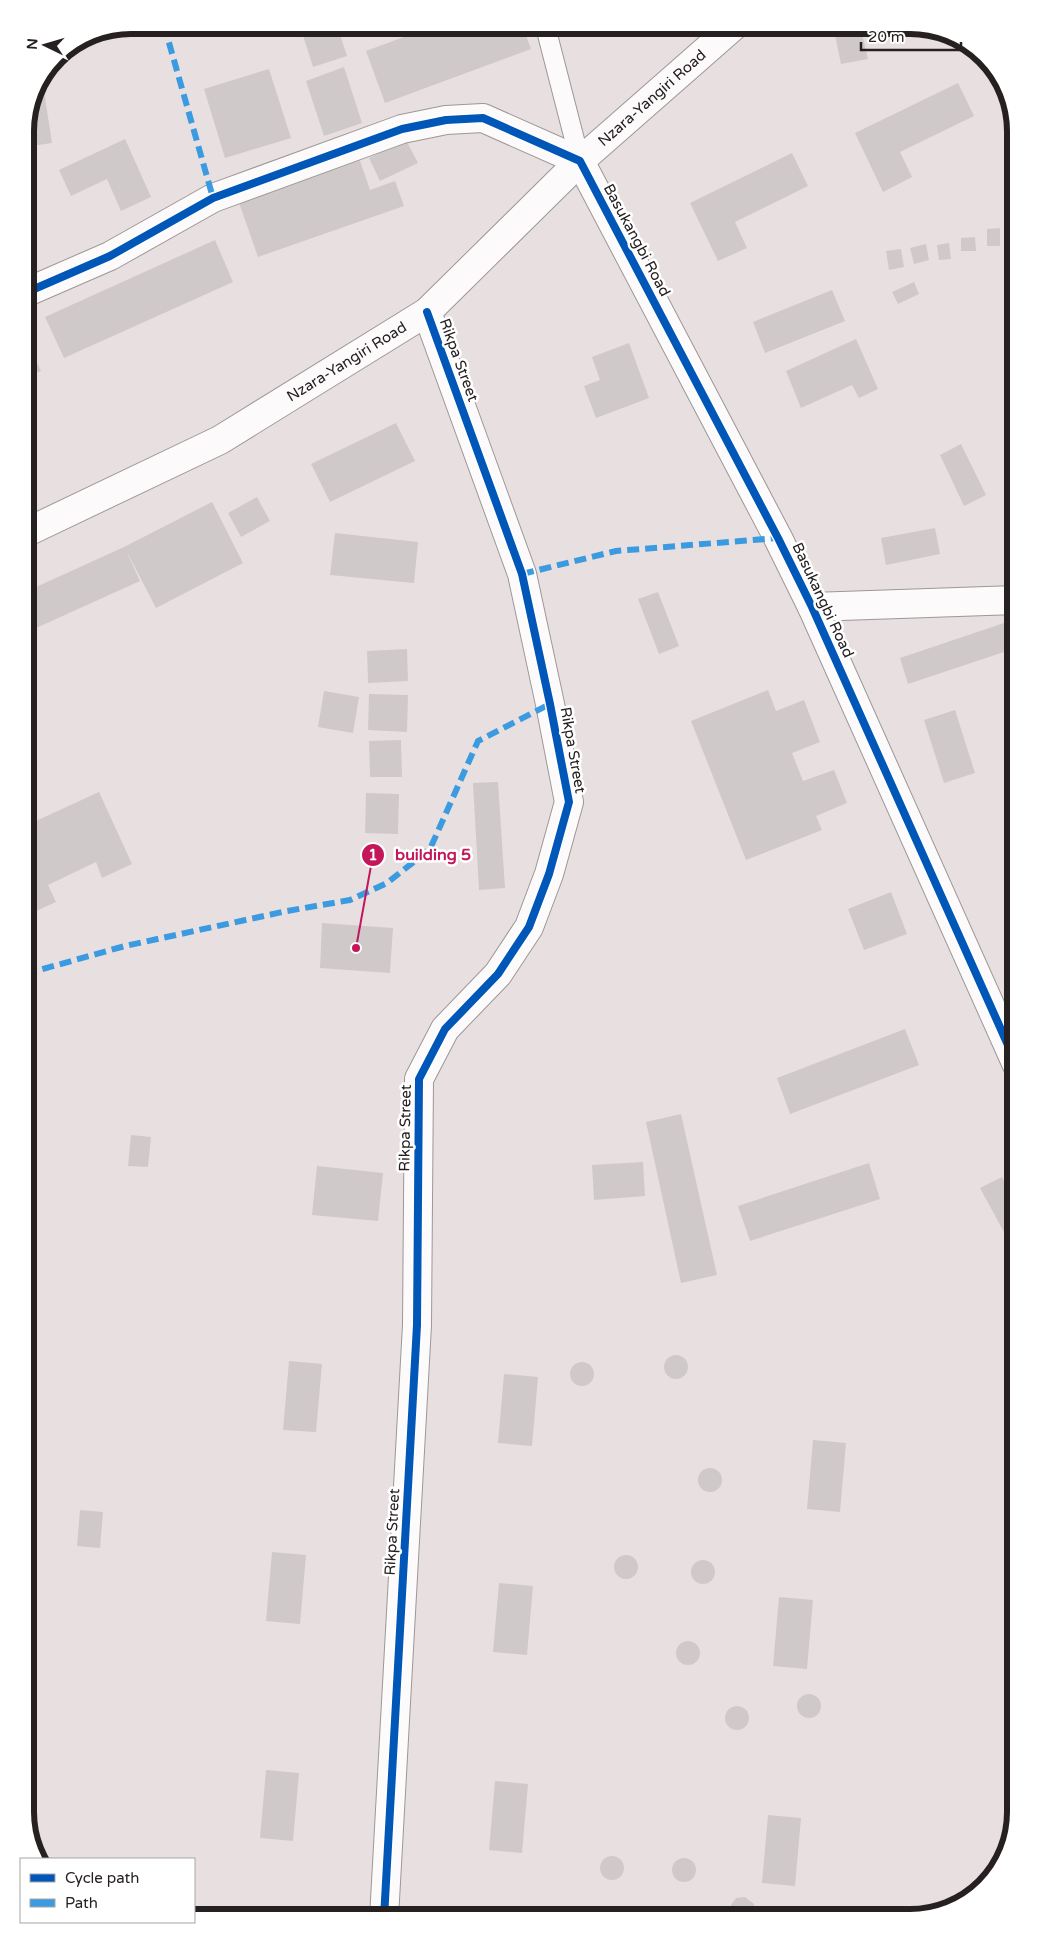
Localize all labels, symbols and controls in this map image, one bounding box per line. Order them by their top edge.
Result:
north arrow [20,20,70,70]
scale bar [861,20,961,52]
text: 20 m [868,28,905,46]
text: N [24,38,42,50]
street label: Nzara-Yangiri Road [594,46,710,150]
street label: Basukangbi Road [600,181,674,299]
street label: Rikpa Street [436,316,482,404]
street label: Nzara-Yangiri Road [283,318,410,405]
street label: Basukangbi Road [788,540,858,660]
street label: Rikpa Street [557,705,589,795]
callout: building 5 [360,839,481,870]
text: building 5 [395,845,471,865]
text: 1 [368,846,378,864]
street label: Rikpa Street [395,1084,415,1172]
street label: Rikpa Street [381,1488,403,1576]
legend [20,1858,195,1923]
text: Cycle path [65,1869,139,1887]
text: Path [65,1894,98,1912]

